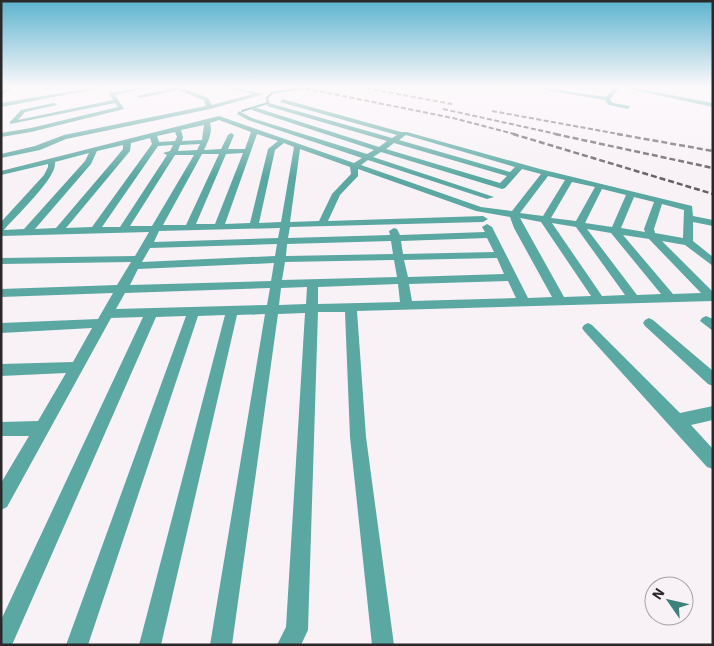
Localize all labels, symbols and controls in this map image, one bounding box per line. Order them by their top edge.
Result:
north arrow [644,576,694,626]
text: N [648,584,669,603]

